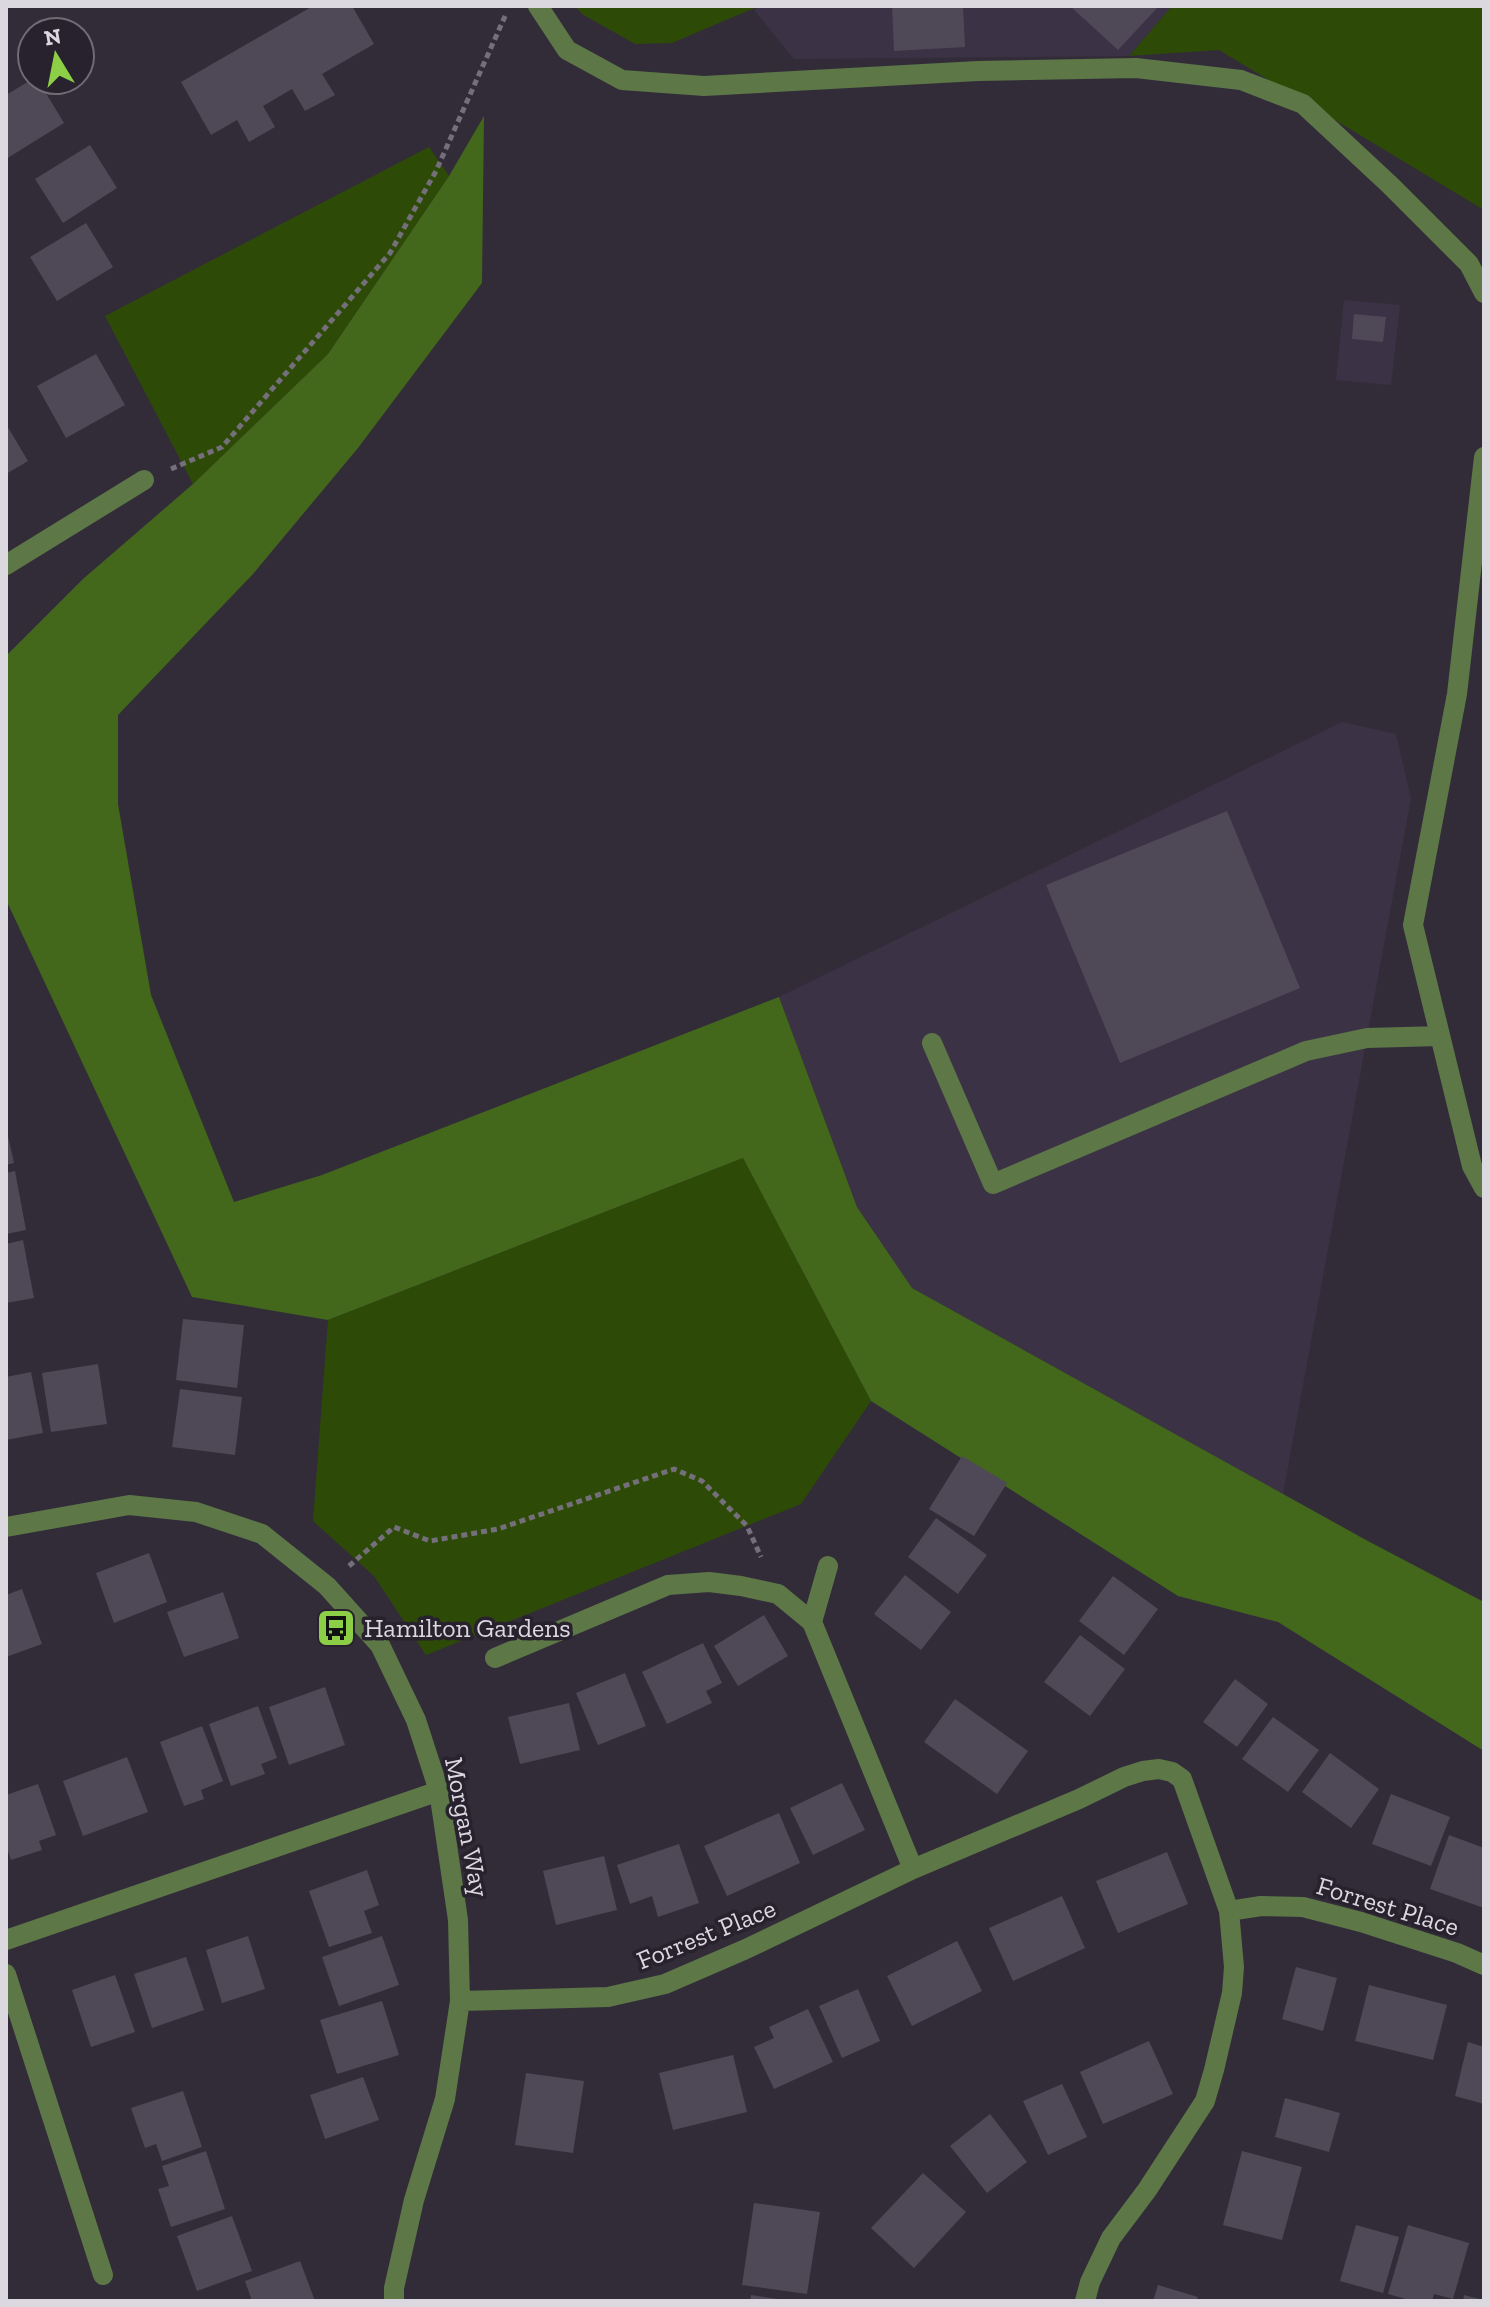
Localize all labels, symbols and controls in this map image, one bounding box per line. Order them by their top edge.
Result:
north arrow [16,16,96,96]
text: N [42,22,63,52]
bus stop icon: Hamilton Gardens [315,1607,357,1649]
place label: Hamilton Gardens [364,1612,571,1644]
street label: Morgan Way [438,1754,496,1900]
street label: Forrest Place [1313,1869,1463,1943]
street label: Forrest Place [632,1892,780,1976]

